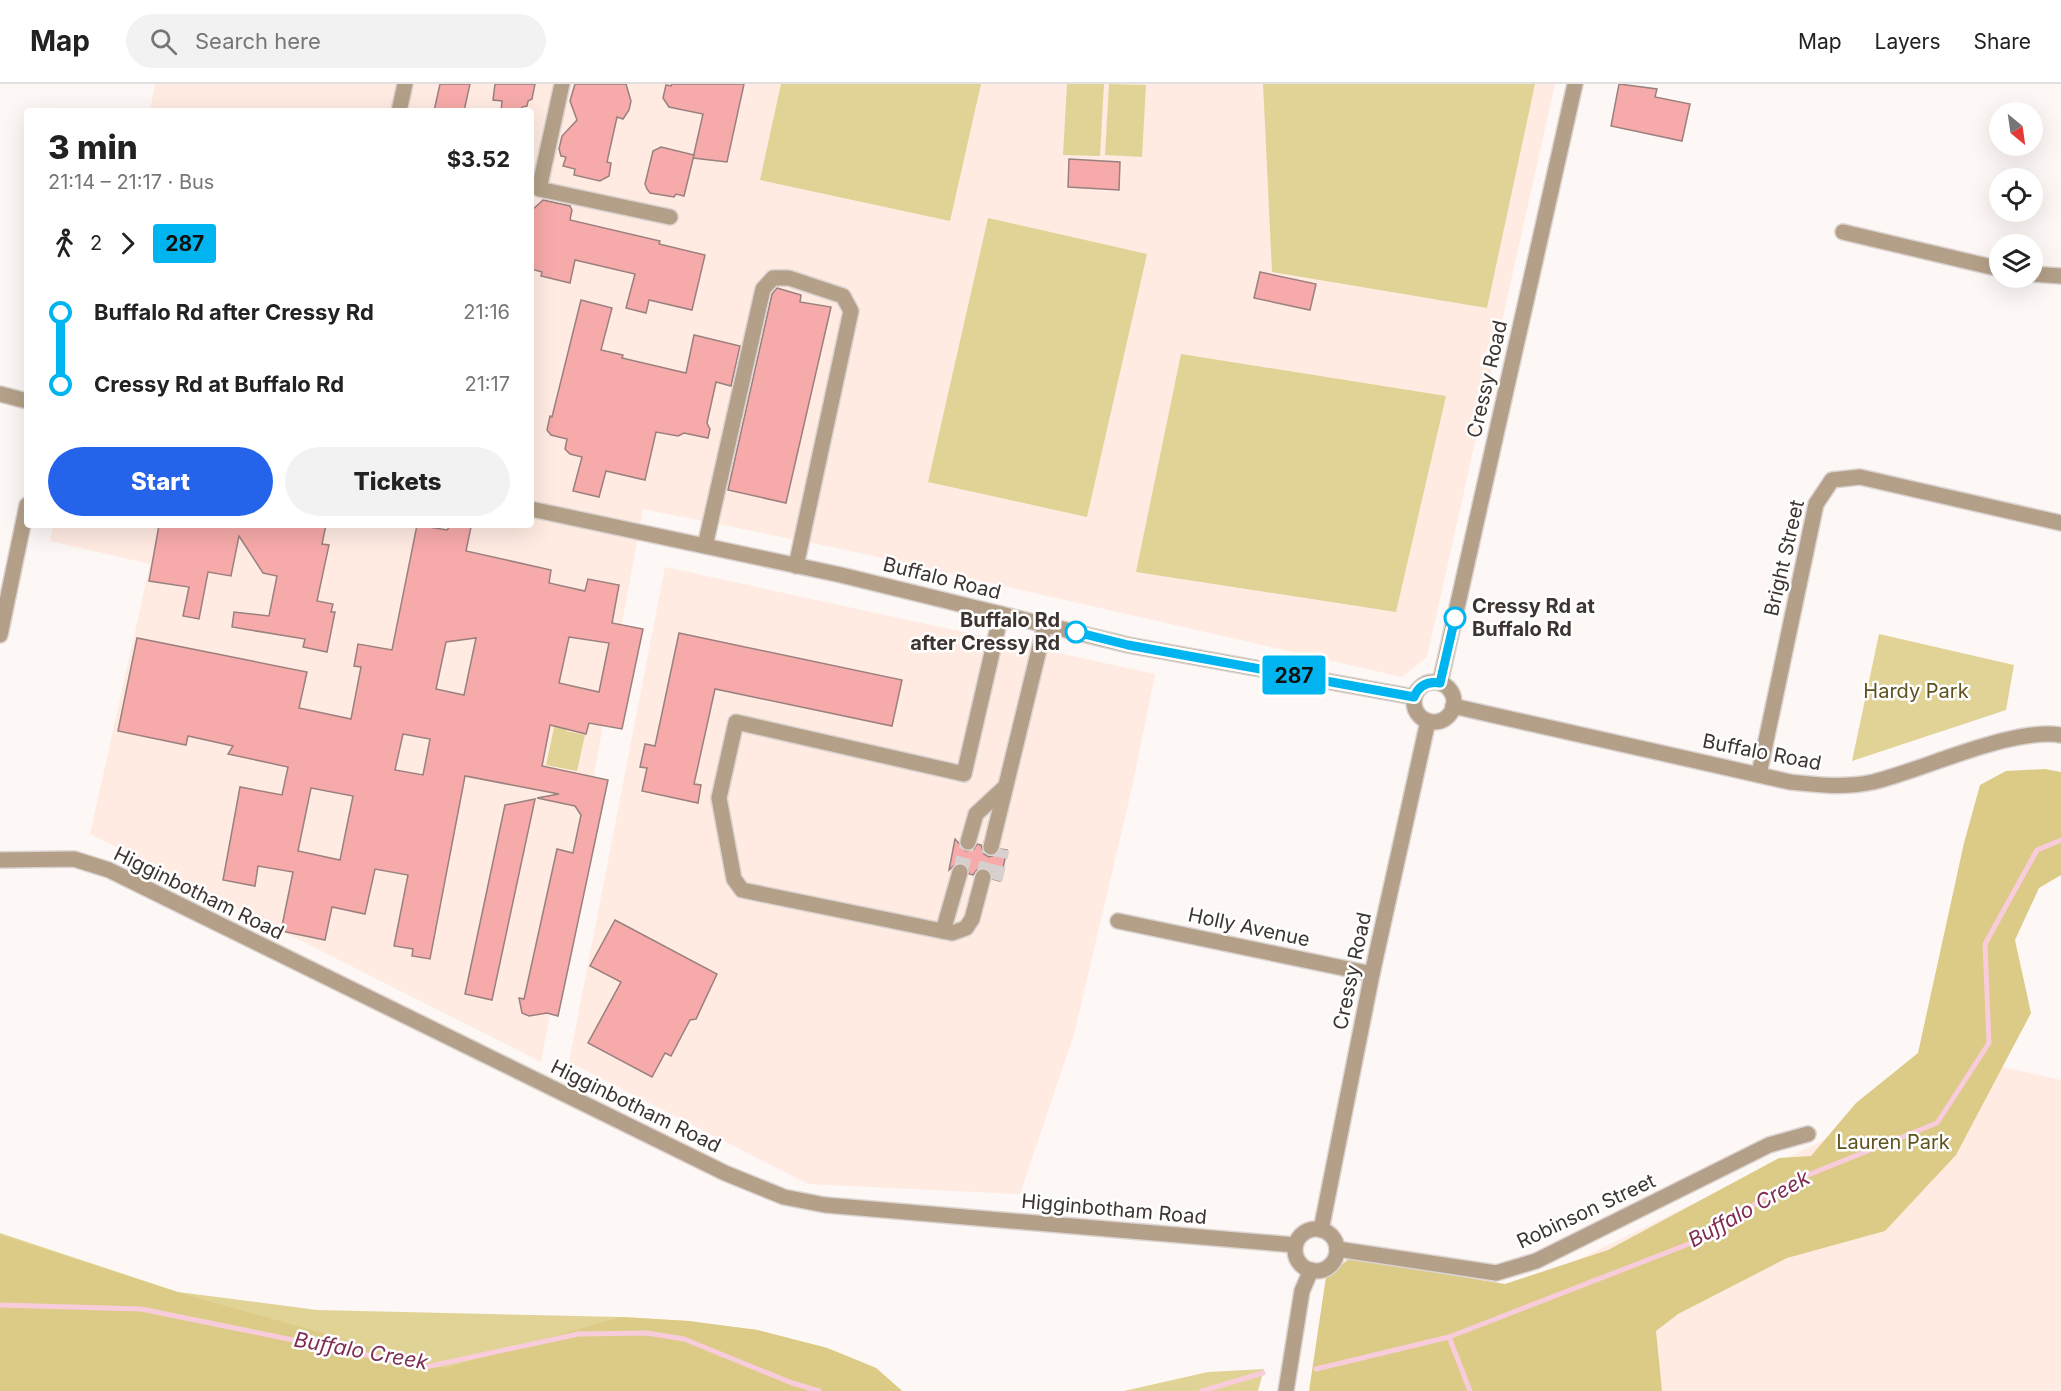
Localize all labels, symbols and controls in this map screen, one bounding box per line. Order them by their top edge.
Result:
search box [126,14,546,68]
text: Map [30,24,90,58]
icon: search [147,25,180,58]
text: Search here [195,28,321,54]
text: Map [1798,29,1842,54]
text: Layers [1875,29,1941,54]
text: Share [1974,29,2031,54]
north arrow [1989,102,2043,156]
map controls [1989,102,2043,288]
text: 3 min [48,127,138,167]
text: $3.52 [447,146,510,172]
button: locate [1989,168,2043,222]
text: 21:14 – 21:17 · Bus [48,170,214,194]
icon: walk [48,227,81,260]
icon: forward [111,227,144,260]
text: 2 [90,231,102,255]
text: 287 [165,231,204,256]
button: layers [1989,234,2043,288]
text: Buffalo Rd after Cressy Rd [94,299,374,325]
text: 21:16 [463,300,510,324]
street label: Cressy Road [1462,318,1512,440]
text: Cressy Rd at Buffalo Rd [94,371,344,397]
text: 21:17 [464,372,510,396]
button: Start [48,447,273,516]
button: Tickets [285,447,510,516]
street label: Bright Street [1759,497,1809,618]
street label: Buffalo Road [881,552,1003,604]
place label: Cressy Rd at Buffalo Rd [1472,594,1595,641]
marker: Cressy Rd at Buffalo Rd [1444,607,1466,629]
place label: Buffalo Rd after Cressy Rd [910,608,1060,655]
marker: Buffalo Rd after Cressy Rd [1065,621,1087,643]
line badge: 287 [1260,656,1328,694]
text: 287 [1274,663,1314,688]
park label: Hardy Park [1863,679,1969,703]
street label: Buffalo Road [1701,729,1823,775]
street label: Higginbotham Road [110,841,288,945]
street label: Holly Avenue [1186,902,1312,952]
street label: Cressy Road [1328,910,1376,1032]
street label: Higginbotham Road [547,1054,725,1158]
park label: Lauren Park [1836,1130,1950,1154]
water label: Buffalo Creek [1683,1165,1814,1252]
street label: Robinson Street [1513,1168,1659,1254]
street label: Higginbotham Road [1020,1189,1208,1229]
water label: Buffalo Creek [292,1326,430,1375]

